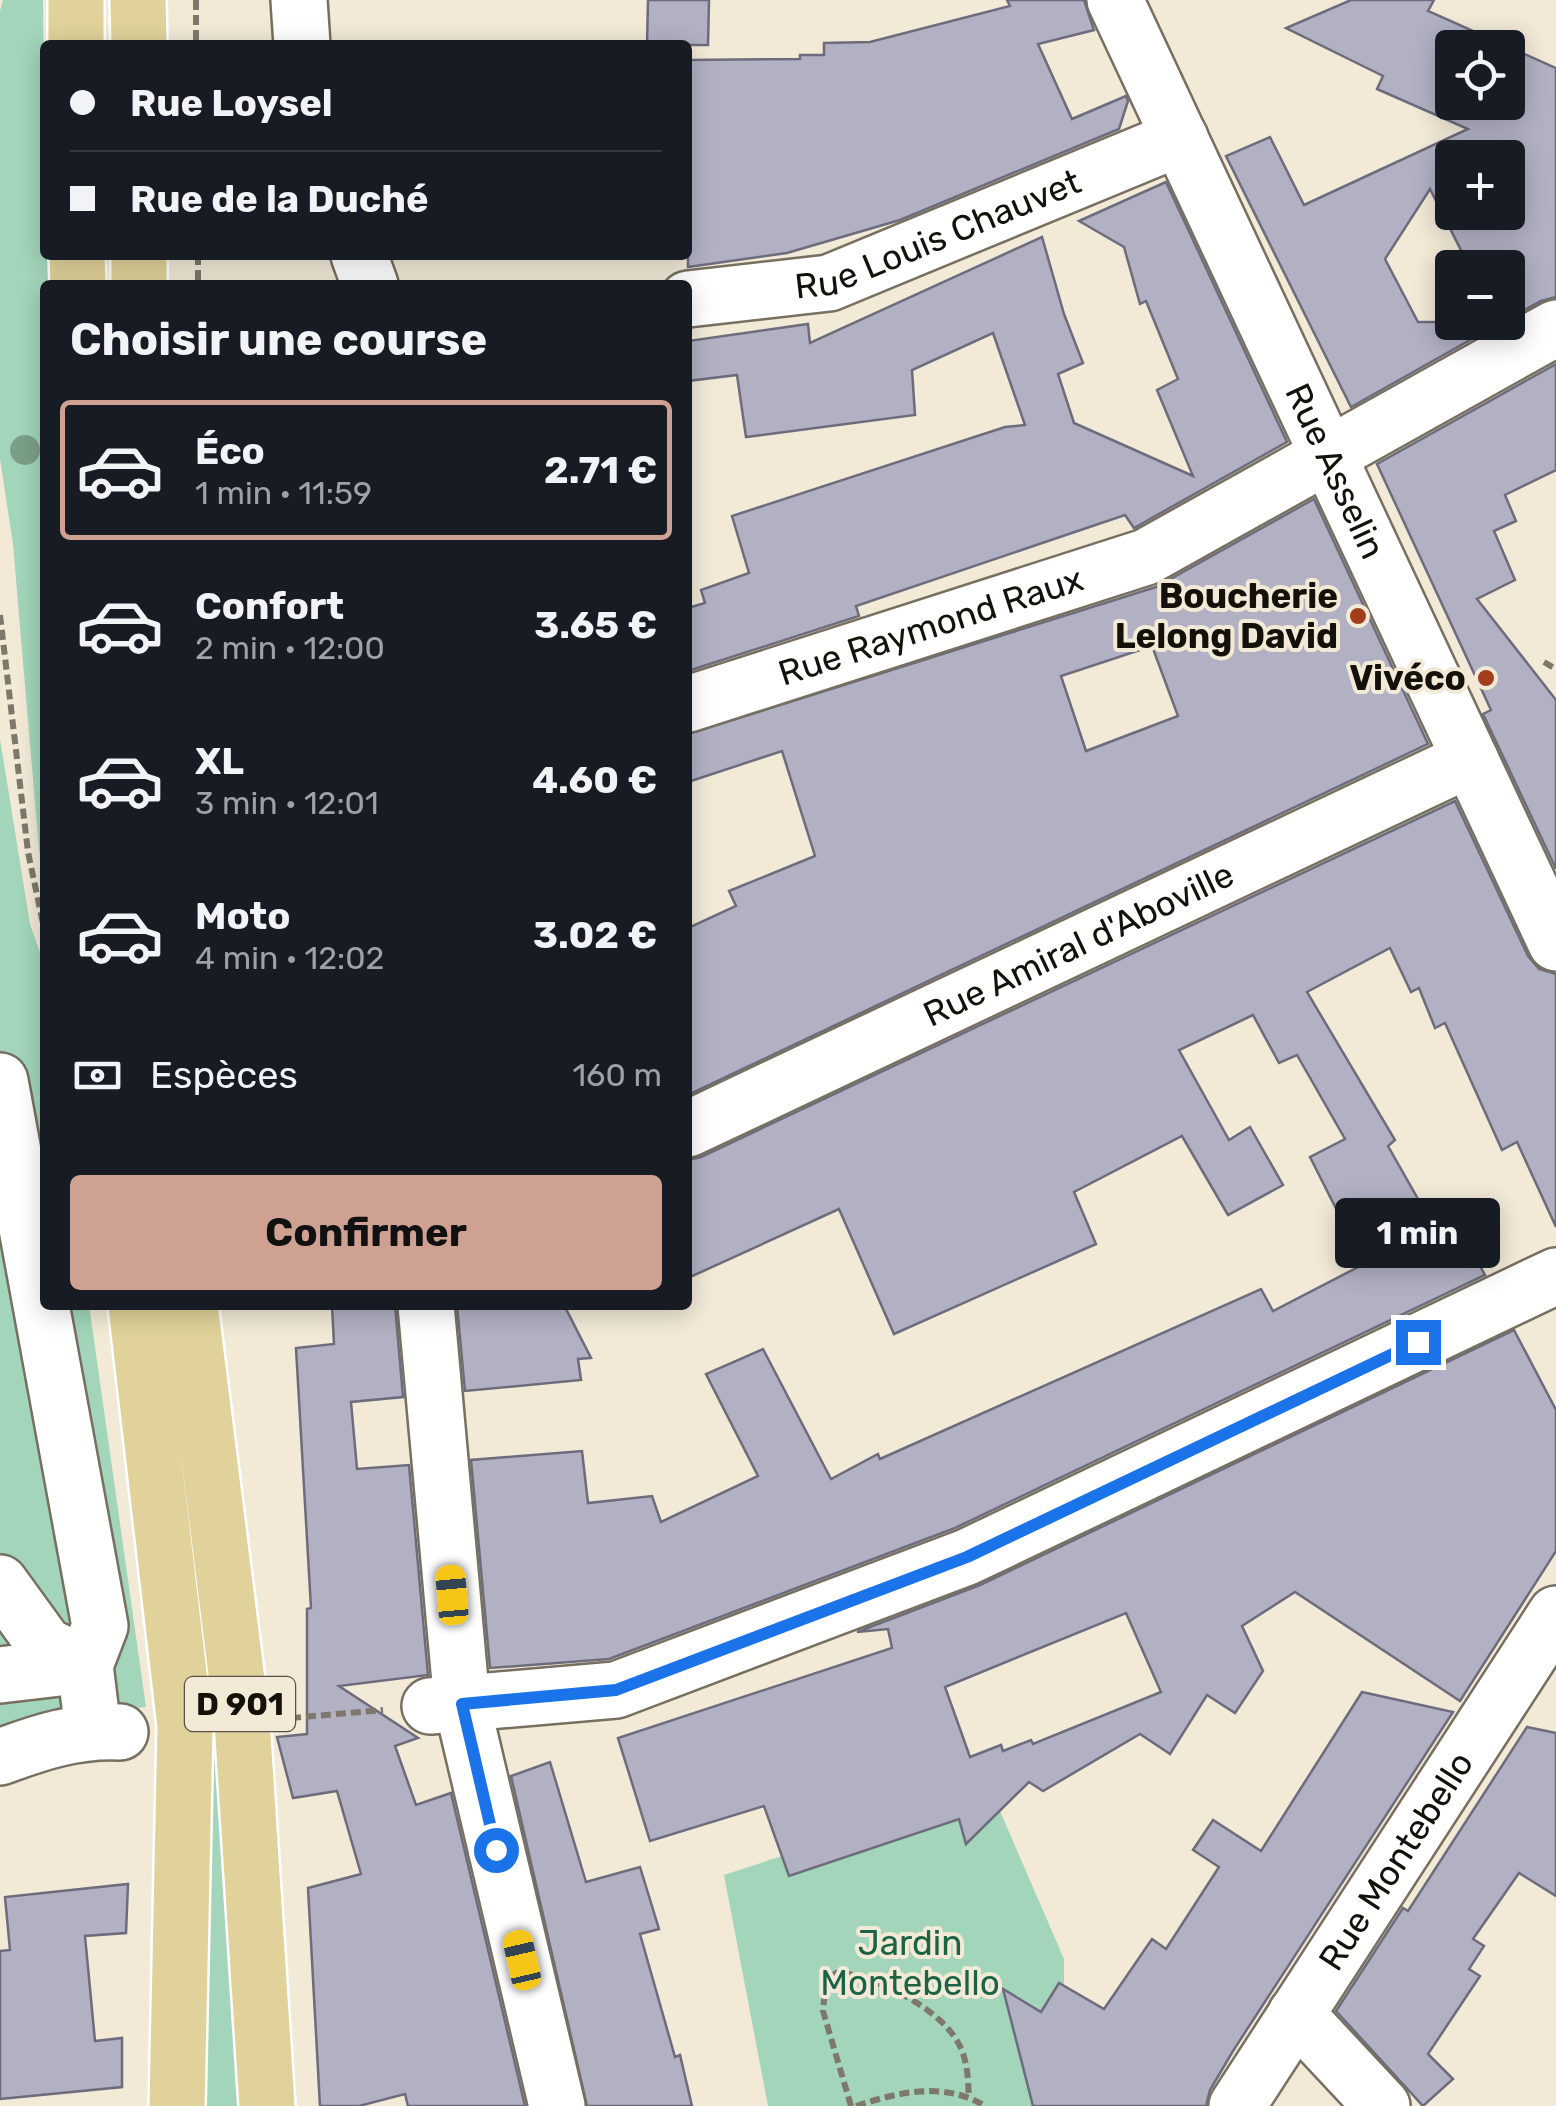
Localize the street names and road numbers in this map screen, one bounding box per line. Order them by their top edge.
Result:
street label: Rue Louis Chauvet [793,160,1087,308]
street label: Rue Asselin [1276,377,1394,565]
street label: Rue Raymond Raux [773,558,1088,695]
street label: Rue Amiral d'Aboville [917,853,1240,1036]
road number: D 901 [185,1677,295,1731]
street label: Rue Montebello [1310,1744,1482,1978]

